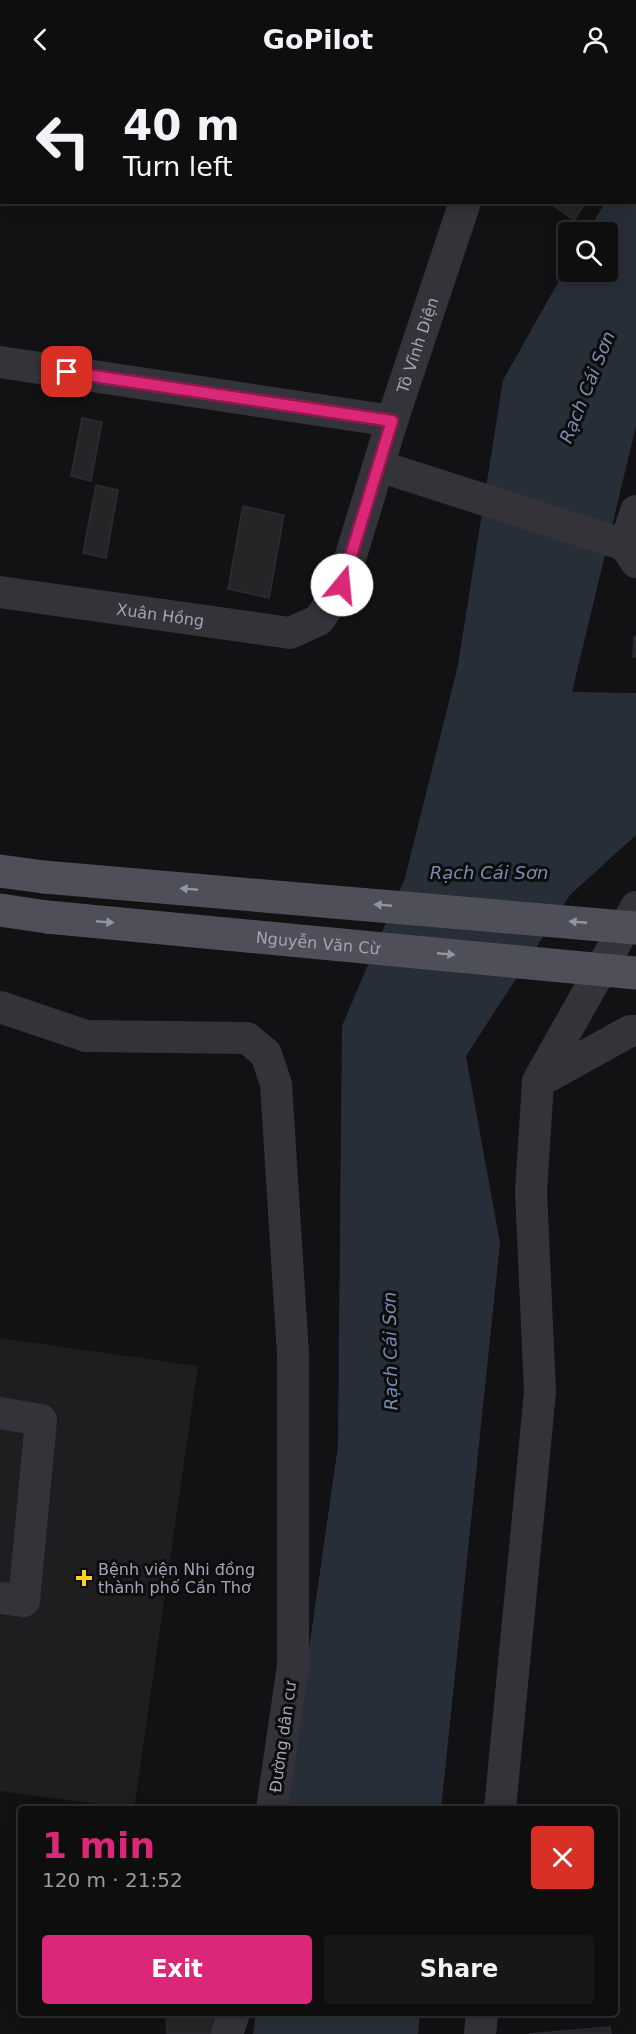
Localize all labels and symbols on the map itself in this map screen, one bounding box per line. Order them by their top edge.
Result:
street label: Tô Vĩnh Diện [392,295,442,397]
water label: Rạch Cái Sơn [555,328,619,446]
pin [41,346,92,397]
position arrow [310,553,374,617]
street label: Xuân Hồng [115,599,205,630]
water label: Rạch Cái Sơn [430,862,548,883]
one-way arrow [180,884,199,894]
one-way arrow [374,901,393,910]
one-way arrow [96,917,115,927]
one-way arrow [568,918,587,927]
street label: Nguyễn Văn Cừ [255,927,381,958]
one-way arrow [436,949,455,959]
water label: Rạch Cái Sơn [378,1291,402,1411]
place label: Bệnh viện Nhi đồng thành phố Cần Thơ [98,1560,255,1597]
marker: Bệnh viện Nhi đồng thành phố Cần Thơ [75,1569,93,1587]
street label: Đường dân cư [266,1679,300,1794]

